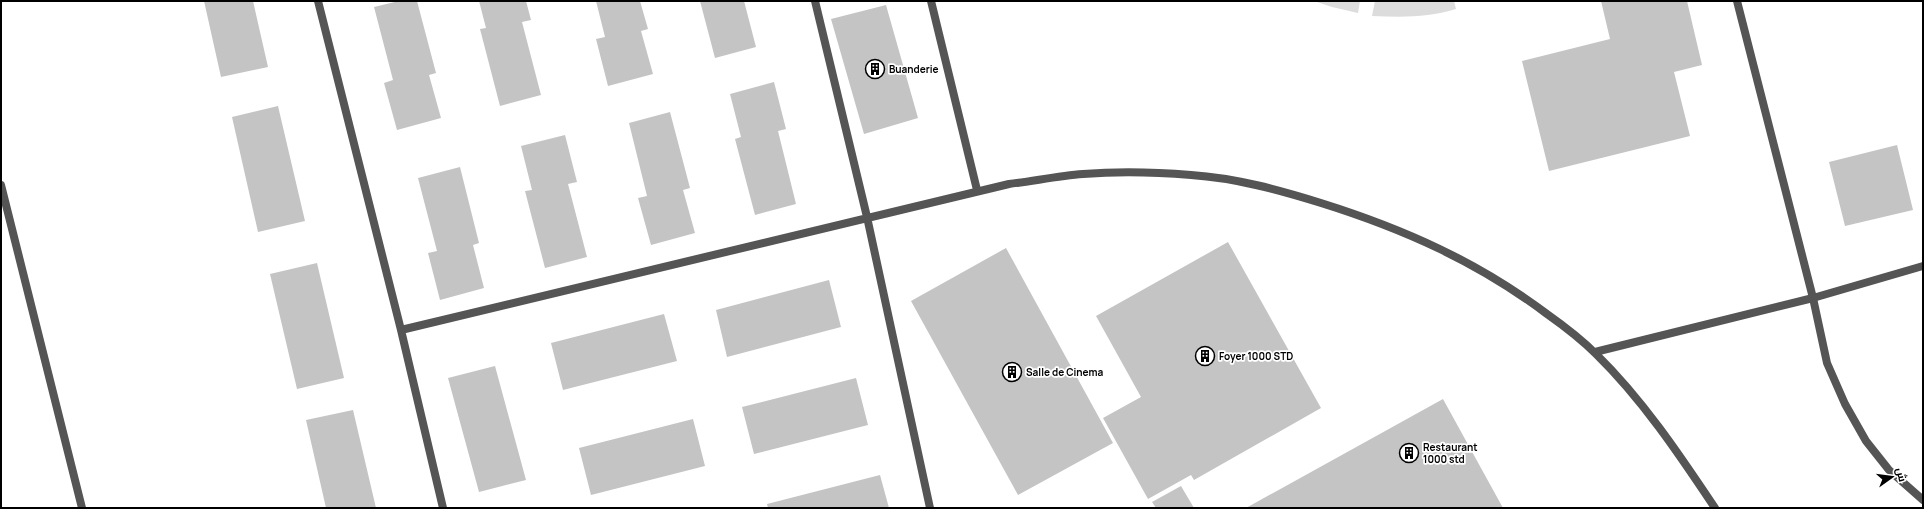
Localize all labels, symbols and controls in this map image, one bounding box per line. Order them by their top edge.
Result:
building icon: Buanderie [864,58,886,80]
place label: Buanderie [889,62,939,76]
building icon: Foyer 1000 STD [1194,345,1216,367]
place label: Foyer 1000 STD [1219,349,1293,363]
building icon: Salle de Cinema [1001,361,1023,383]
place label: Salle de Cinema [1026,365,1103,379]
place label: Restaurant 1000 std [1423,440,1478,466]
building icon: Restaurant 1000 std [1398,442,1420,464]
north arrow [1872,457,1912,497]
text: ش [1893,466,1911,483]

